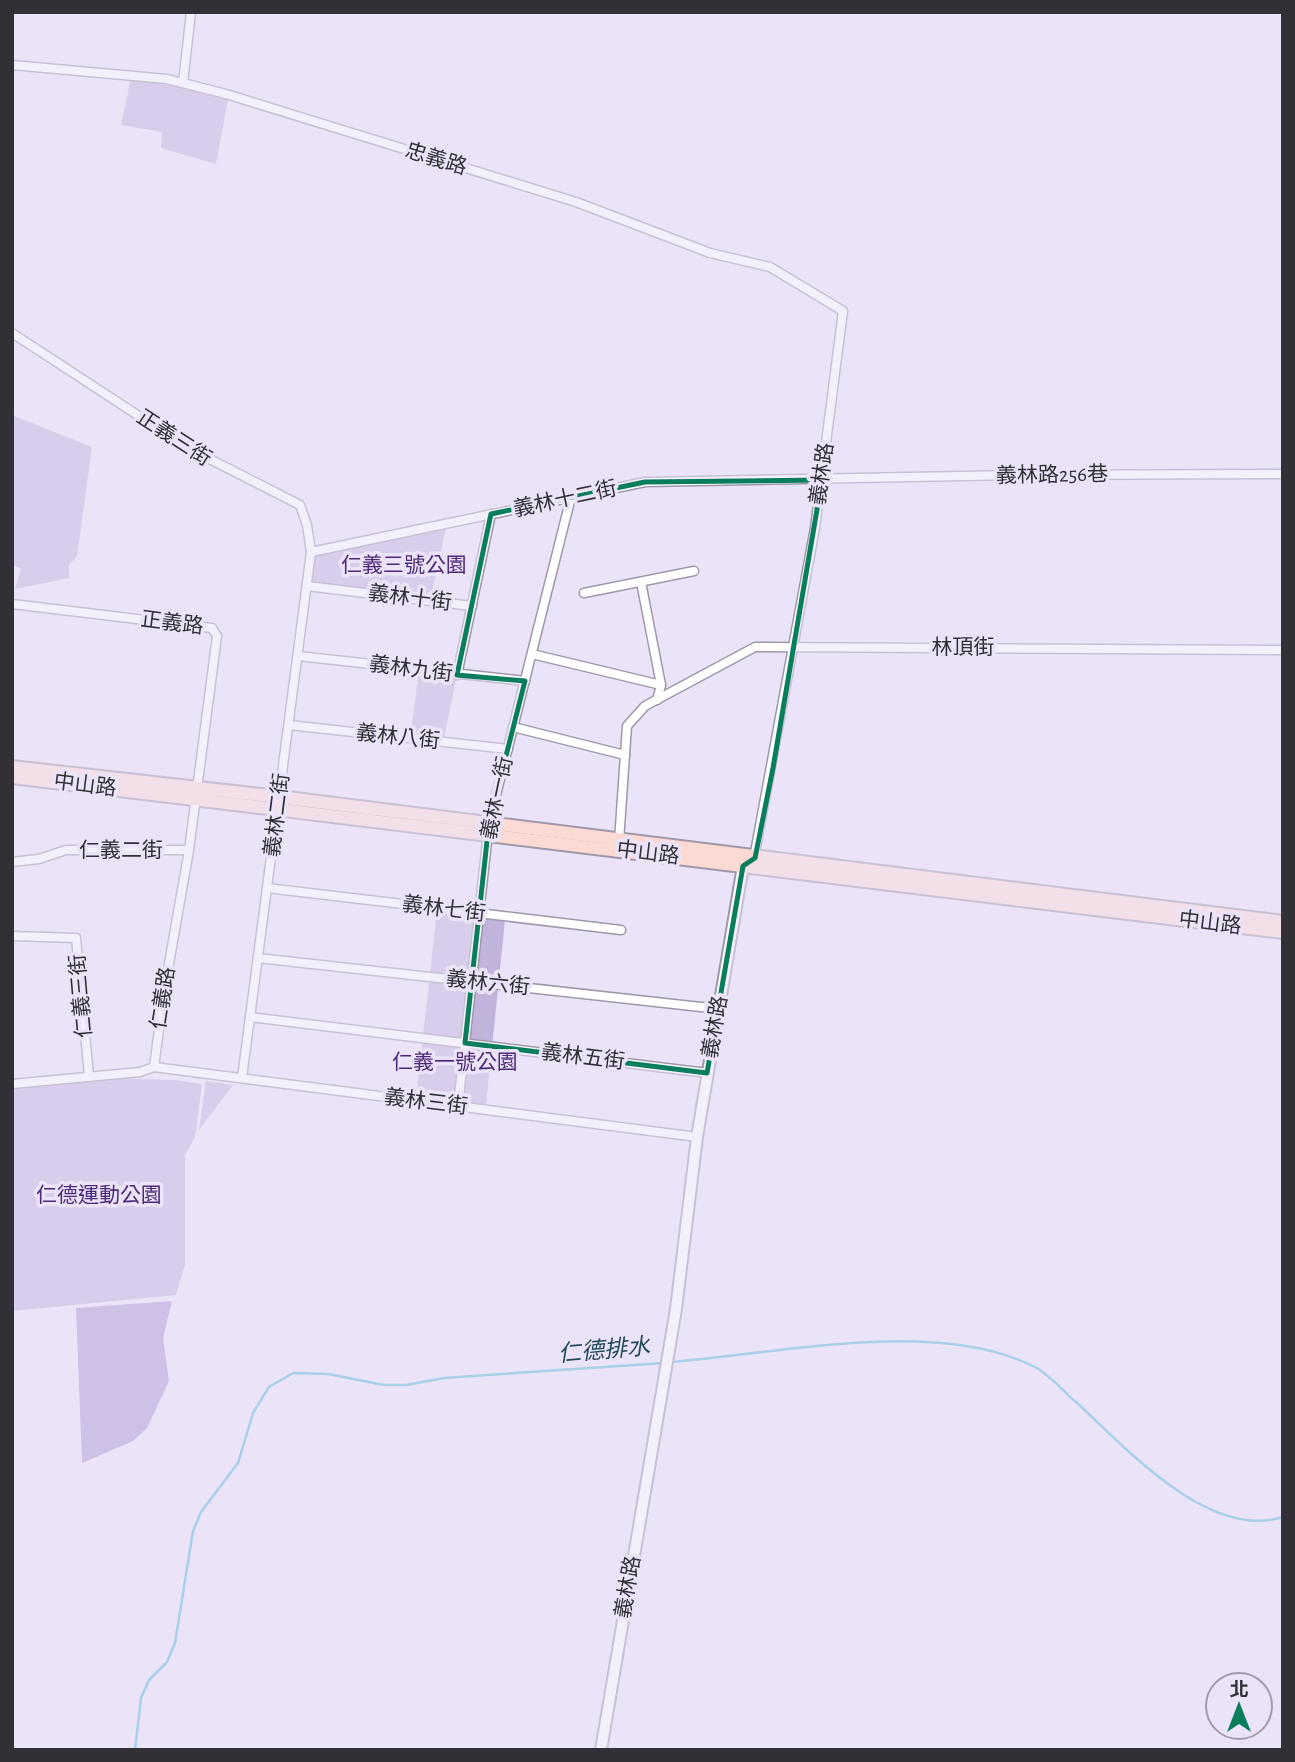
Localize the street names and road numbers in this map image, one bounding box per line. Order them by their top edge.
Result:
street label: 忠義路 [403,139,469,178]
street label: 正義三街 [133,405,215,470]
street label: 義林路 [806,441,837,507]
street label: 義林路256巷 [996,463,1108,486]
street label: 義林十二街 [511,477,619,520]
street label: 義林十街 [367,581,453,614]
street label: 正義路 [139,608,205,637]
street label: 林頂街 [932,636,995,658]
street label: 義林九街 [368,652,454,685]
street label: 義林八街 [355,721,441,752]
street label: 義林一街 [477,755,516,841]
street label: 中山路 [52,770,118,799]
street label: 義林二街 [260,772,293,858]
street label: 中山路 [615,838,681,867]
street label: 仁義二街 [79,839,163,861]
street label: 義林七街 [401,892,487,925]
street label: 中山路 [1177,908,1243,937]
street label: 仁義三街 [66,953,95,1039]
street label: 仁義路 [147,965,178,1031]
street label: 義林六街 [445,967,531,998]
street label: 義林路 [698,994,731,1060]
street label: 義林五街 [540,1040,626,1073]
street label: 義林三街 [383,1085,469,1118]
street label: 義林路 [611,1554,644,1620]

